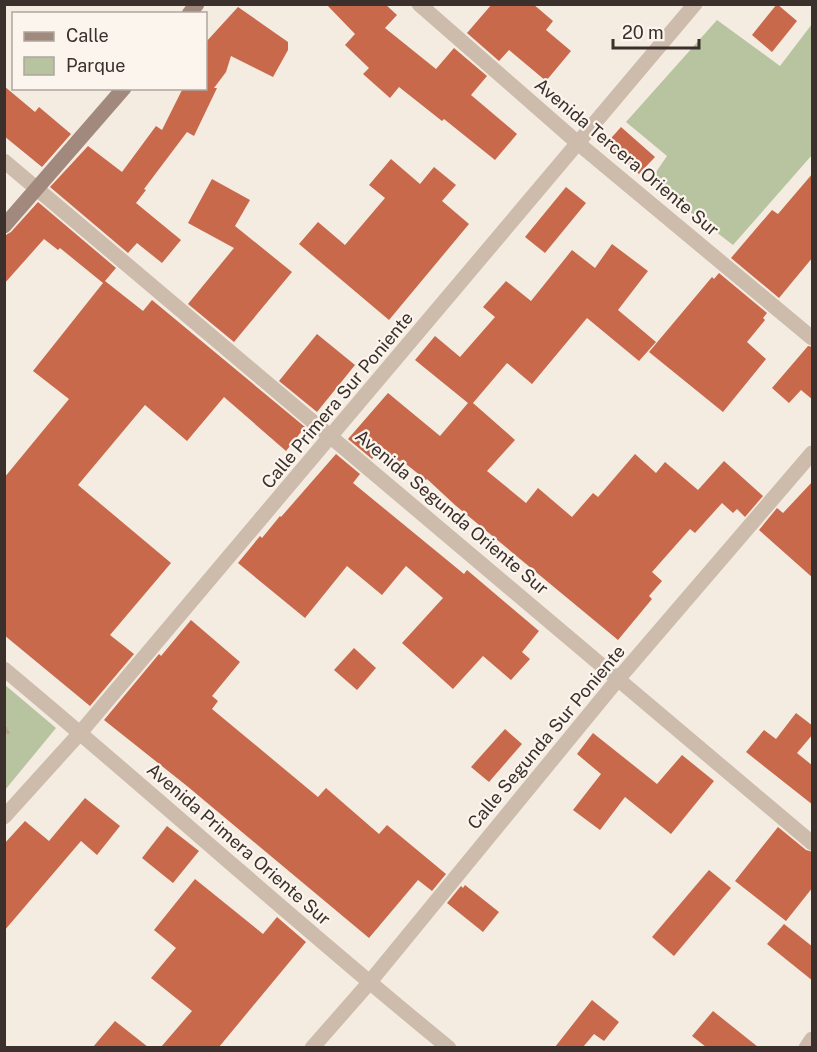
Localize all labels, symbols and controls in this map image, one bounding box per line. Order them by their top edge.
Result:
legend [12,12,207,90]
scale bar [613,12,698,50]
text: 20 m [622,22,664,43]
text: Calle [66,25,109,46]
text: Parque [66,55,126,76]
street label: Avenida Tercera Oriente Sur [531,74,723,240]
street label: Calle Primera Sur Poniente [257,307,417,493]
street label: Avenida Segunda Oriente Sur [351,425,553,599]
street label: Calle Segunda Sur Poniente [463,641,629,833]
street label: Avenida Primera Oriente Sur [143,759,335,929]

